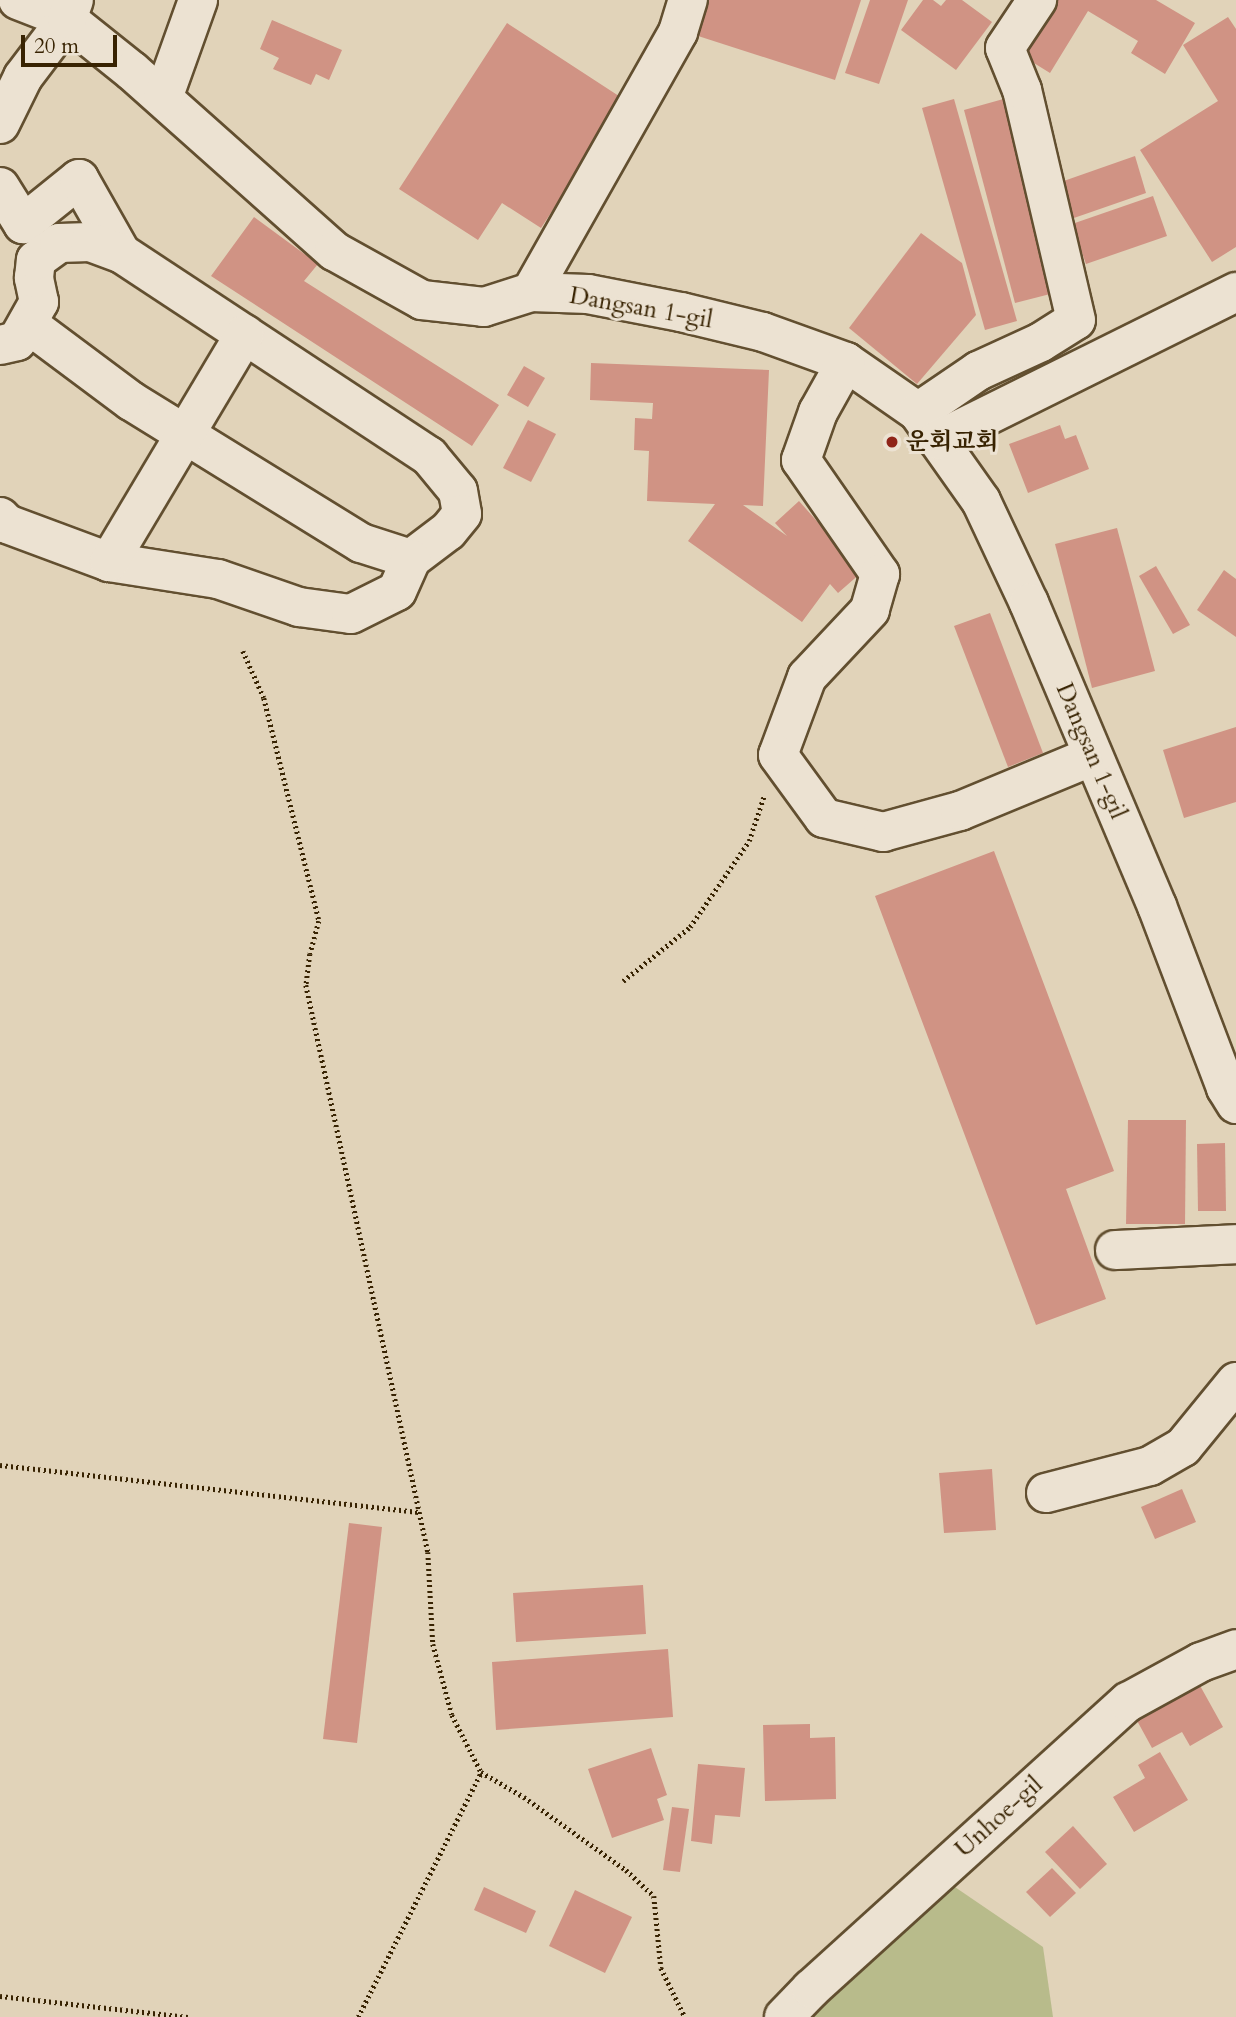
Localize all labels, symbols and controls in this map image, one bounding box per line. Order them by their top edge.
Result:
scale bar [24,21,121,65]
text: 20 m [34,32,79,61]
street label: Dangsan 1-gil [567,281,715,335]
place label: 운회교회 [906,428,999,456]
marker: 운회교회 [884,434,900,450]
street label: Dangsan 1-gil [1049,679,1133,823]
street label: Unhoe-gil [950,1770,1048,1864]

